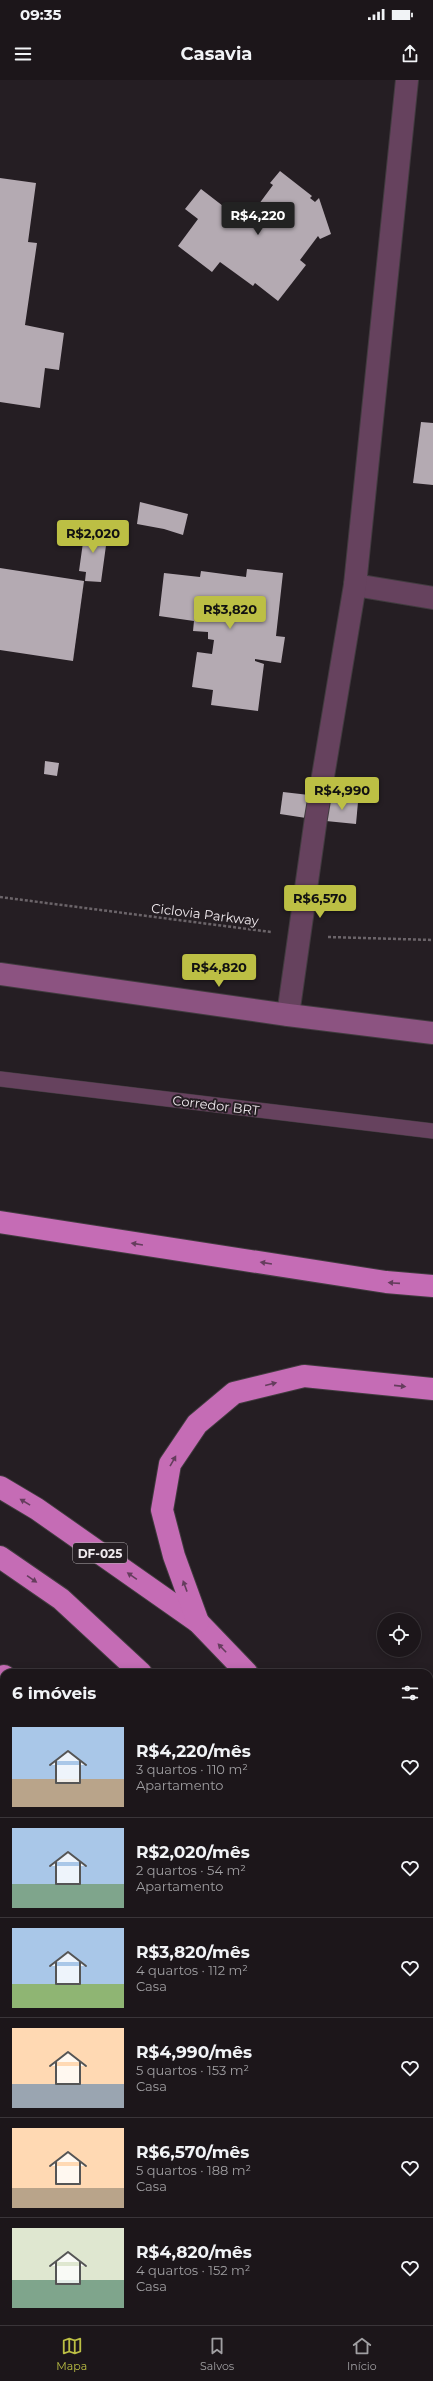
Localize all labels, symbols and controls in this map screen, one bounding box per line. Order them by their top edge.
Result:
text: 09:35 [20,5,61,24]
icon: menu [12,43,34,65]
text: Casavia [181,43,252,65]
icon: share [399,43,421,65]
pin: R$4,220 [221,202,295,236]
text: R$4,220 [231,207,285,223]
pin: R$2,020 [56,520,130,554]
text: R$2,020 [66,525,120,541]
pin: R$3,820 [193,596,267,630]
text: R$3,820 [203,601,257,617]
pin: R$4,990 [305,777,379,811]
text: R$4,990 [314,782,370,798]
pin: R$6,570 [283,885,357,919]
text: R$6,570 [293,890,347,906]
street label: Ciclovia Parkway [150,899,261,929]
pin: R$4,820 [182,954,256,988]
text: R$4,820 [191,959,247,975]
street label: Corredor BRT [172,1092,261,1118]
one-way arrow [131,1240,143,1246]
one-way arrow [259,1260,272,1266]
one-way arrow [388,1279,400,1286]
one-way arrow [265,1381,277,1387]
one-way arrow [394,1382,406,1389]
one-way arrow [170,1455,177,1467]
one-way arrow [19,1498,31,1505]
road number: DF-025 [73,1543,127,1563]
one-way arrow [126,1572,137,1580]
one-way arrow [27,1575,37,1583]
one-way arrow [181,1579,187,1591]
map controls [377,1613,421,1657]
button: locate [377,1613,421,1657]
one-way arrow [218,1643,227,1653]
icon: filters [399,1682,421,1704]
text: 6 imóveis [12,1683,96,1703]
text: R$4,220/mês [136,1741,251,1761]
icon: home [44,1743,92,1791]
icon: heart [399,1756,421,1778]
text: 3 quartos · 110 m² [136,1761,248,1777]
text: Apartamento [136,1777,223,1793]
text: R$2,020/mês [136,1842,250,1862]
icon: home [44,1844,92,1892]
icon: heart [399,1857,421,1879]
text: 2 quartos · 54 m² [136,1862,246,1878]
text: Apartamento [136,1878,223,1894]
text: R$3,820/mês [136,1942,250,1962]
icon: home [44,1944,92,1992]
icon: heart [399,1957,421,1979]
text: 4 quartos · 112 m² [136,1962,248,1978]
text: Casa [136,1978,167,1994]
text: R$4,990/mês [136,2042,252,2062]
icon: home [44,2044,92,2092]
icon: heart [399,2057,421,2079]
text: 5 quartos · 153 m² [136,2062,249,2078]
text: Casa [136,2078,167,2094]
text: R$6,570/mês [136,2142,249,2162]
icon: home [44,2144,92,2192]
icon: heart [399,2157,421,2179]
text: 5 quartos · 188 m² [136,2162,251,2178]
text: Casa [136,2178,167,2194]
text: R$4,820/mês [136,2242,252,2262]
icon: home [44,2244,92,2292]
icon: heart [399,2257,421,2279]
text: 4 quartos · 152 m² [136,2262,250,2278]
text: Casa [136,2278,167,2294]
tab: Mapa [56,2335,87,2373]
tab: Salvos [200,2335,234,2373]
tab: Início [347,2335,377,2373]

